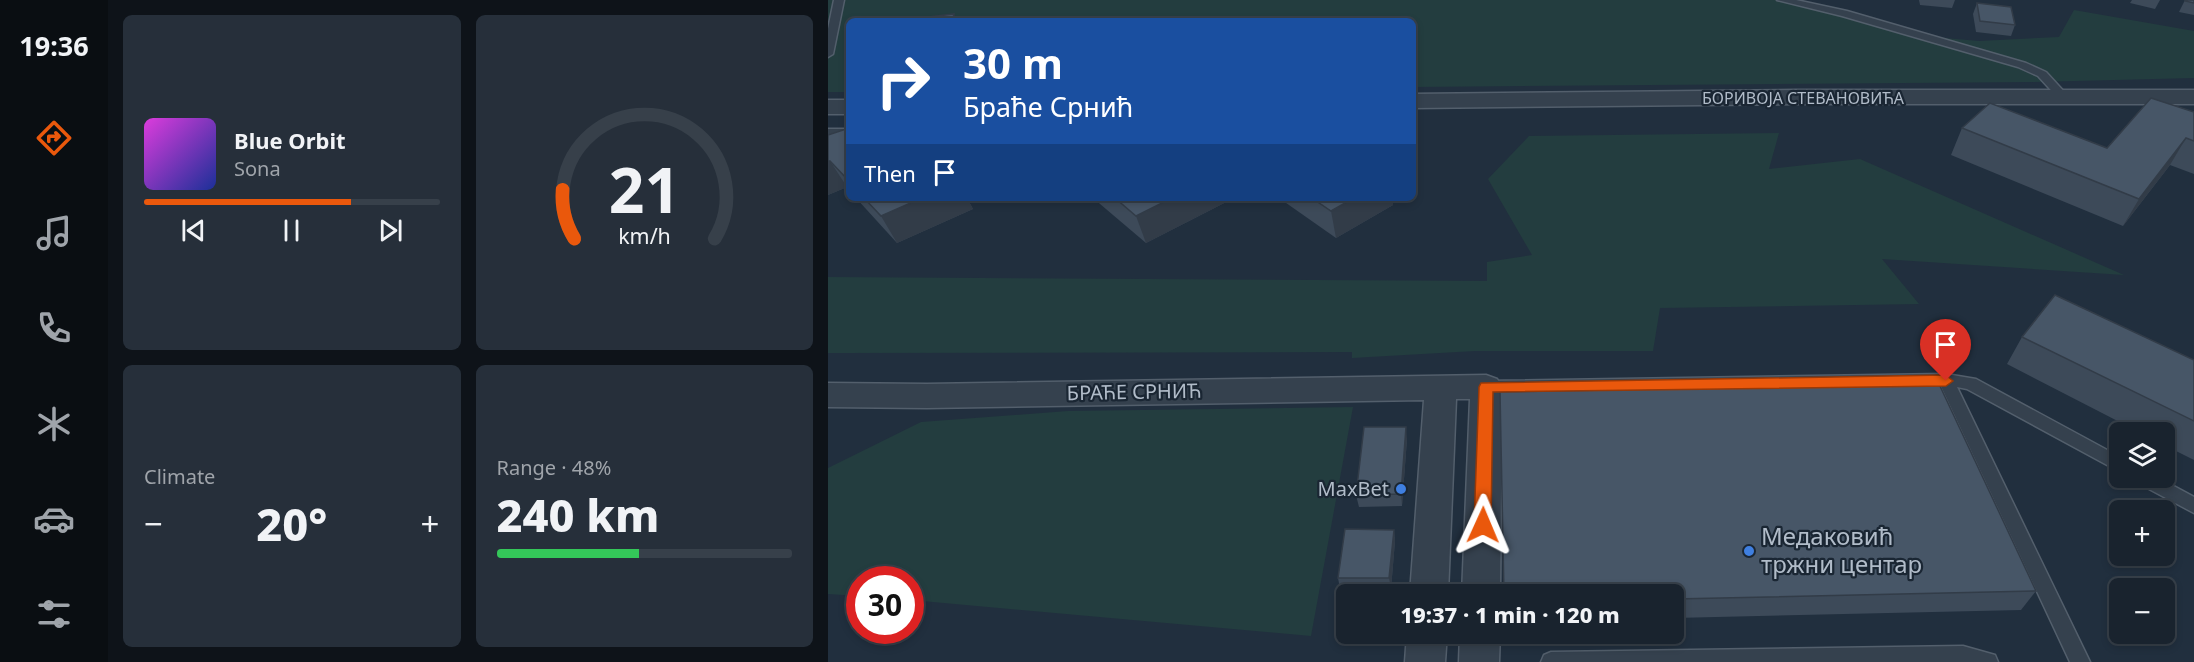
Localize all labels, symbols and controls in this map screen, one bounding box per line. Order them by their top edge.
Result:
text: 19:36 [19,27,89,64]
text: 30 m [963,34,1063,91]
icon: right [864,42,942,120]
street label: БОРИВОЈА СТЕВАНОВИЋА [1702,87,1905,109]
text: Браће Срнић [963,88,1133,125]
icon: directions [33,117,75,159]
text: Blue Orbit [234,125,346,155]
text: 21 [609,147,680,232]
text: Sona [234,155,281,182]
icon: arrive [928,156,961,189]
text: Then [864,158,916,188]
icon: music [33,212,75,254]
icon: previous [177,214,210,247]
icon: pause [275,214,308,247]
icon: next [374,214,407,247]
text: km/h [618,222,671,251]
icon: phone [33,307,75,349]
pin [1920,319,1971,381]
icon: arrive [1929,328,1962,361]
street label: БРАЋЕ СРНИЋ [1066,377,1201,406]
icon: climate [33,403,75,445]
map controls [2109,422,2175,644]
button: layers [2109,422,2175,488]
text: Range · 48% [497,454,611,481]
text: Climate [144,463,215,490]
place label: MaxBet [1318,475,1389,502]
marker: MaxBet [1394,482,1408,496]
text: 240 km [497,484,659,545]
text: 20° [256,493,327,554]
position arrow [1451,493,1515,557]
icon: car [33,498,75,540]
button: + [2109,500,2175,566]
text: − [144,501,163,546]
text: + [421,501,440,546]
place label: Медаковић тржни центар [1761,519,1922,580]
marker: Медаковић тржни центар [1742,544,1756,558]
speed limit sign: 30 [846,566,924,644]
button: − [2109,578,2175,644]
icon: filters [33,593,75,635]
text: 19:37 · 1 min · 120 m [1400,599,1620,629]

